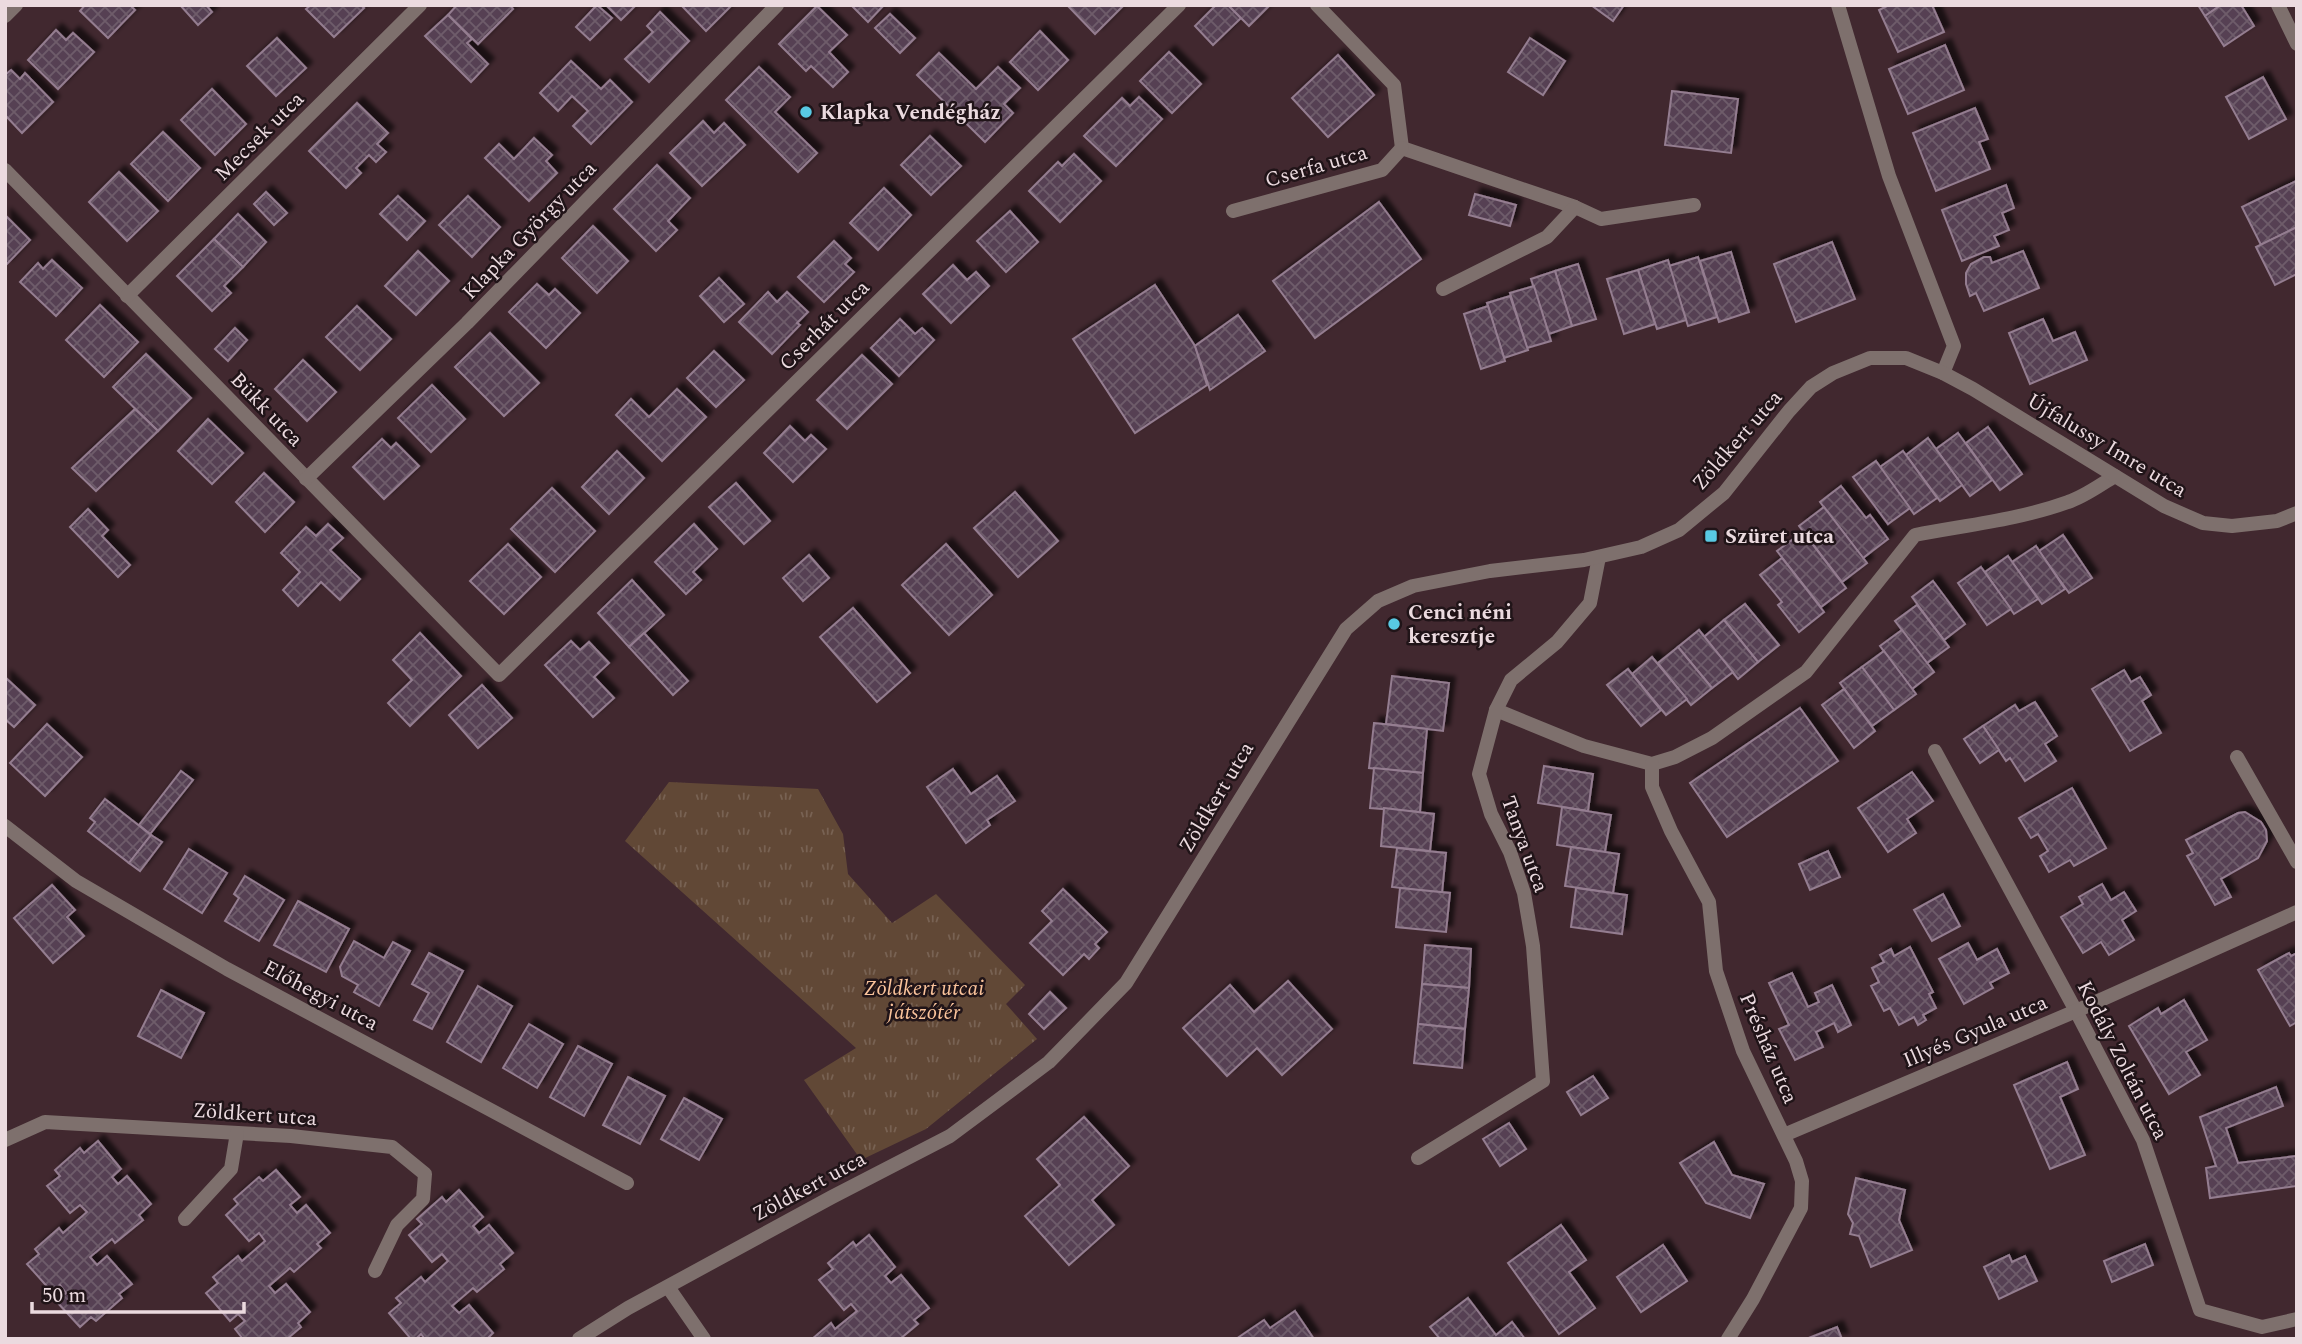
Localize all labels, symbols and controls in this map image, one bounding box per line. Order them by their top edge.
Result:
street label: Mecsek utca [207,84,313,189]
place label: Klapka Vendégház [820,97,1001,129]
marker: Klapka Vendégház [798,104,814,120]
street label: Cserfa utca [1261,137,1372,197]
street label: Klapka György utca [455,154,605,307]
street label: Cserhát utca [772,272,878,379]
street label: Bükk utca [222,365,311,455]
street label: Zöldkert utca [1685,383,1791,498]
street label: Újfalussy Imre utca [2020,385,2193,507]
place label: Szüret utca [1725,521,1834,553]
marker: Szüret utca [1703,528,1719,544]
place label: Cenci néni keresztje [1408,597,1512,653]
marker: Cenci néni keresztje [1386,616,1402,632]
street label: Zöldkert utca [1171,735,1263,859]
street label: Tanya utca [1492,792,1557,898]
street label: Előhegyi utca [257,952,385,1040]
park label: Zöldkert utcai játszótér [864,973,984,1029]
street label: Kodály Zoltán utca [2068,975,2176,1146]
street label: Illyés Gyula utca [1898,987,2053,1077]
street label: Présház utca [1730,988,1806,1110]
street label: Zöldkert utca [192,1095,319,1135]
street label: Zöldkert utca [747,1143,873,1230]
scale bar [32,1270,243,1314]
text: 50 m [42,1280,86,1312]

